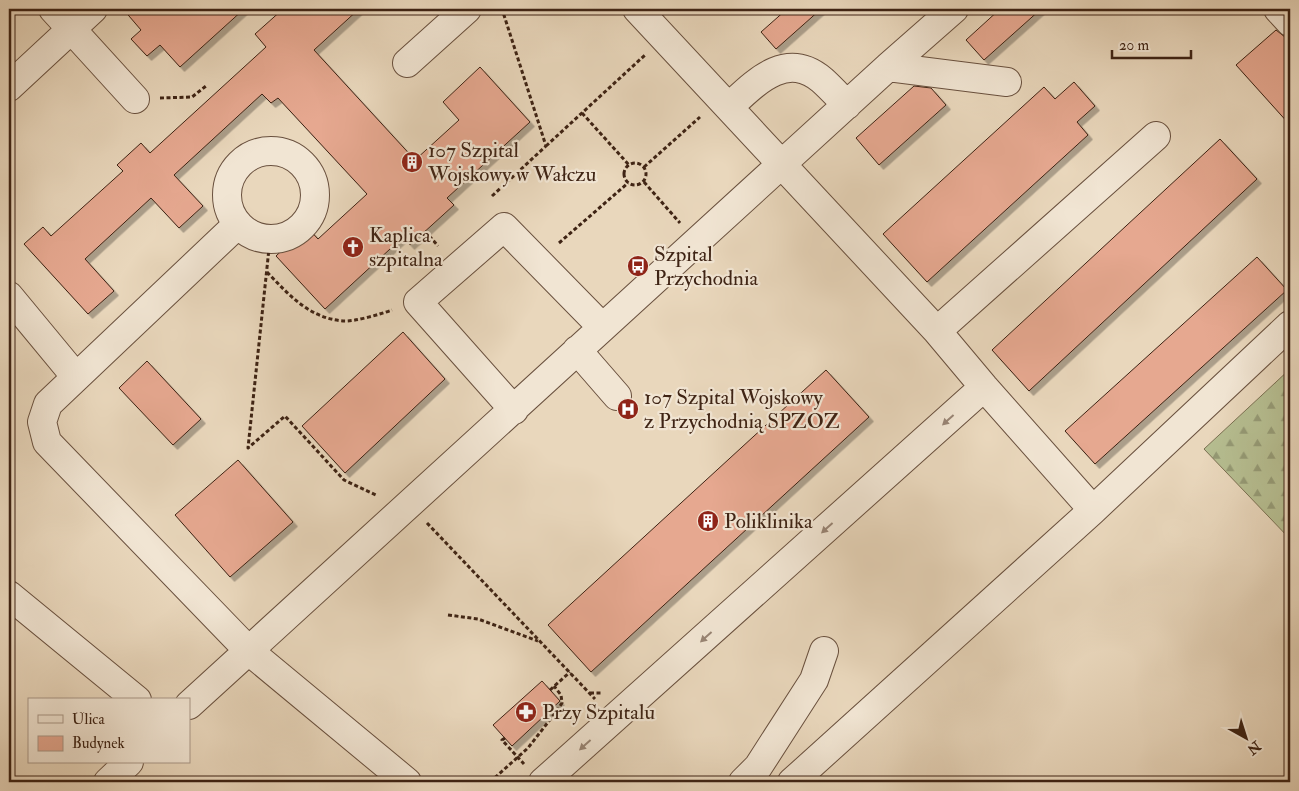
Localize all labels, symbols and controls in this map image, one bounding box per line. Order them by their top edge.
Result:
scale bar [1112,28,1190,60]
text: 20 m [1119,36,1149,55]
place label: 107 Szpital Wojskowy w Wałczu [427,137,596,188]
building icon: 107 Szpital Wojskowy w Wałczu [400,150,424,174]
place label: Kaplica szpitalna [369,222,443,273]
church icon: Kaplica szpitalna [341,235,365,259]
place label: Szpital Przychodnia [654,241,759,292]
bus stop icon: Szpital Przychodnia [626,254,650,278]
place label: 107 Szpital Wojskowy z Przychodnią SPZOZ [644,384,840,435]
hospital icon: 107 Szpital Wojskowy z Przychodnią SPZOZ [616,397,640,421]
one-way arrow [942,414,954,426]
place label: Poliklinika [724,508,813,535]
building icon: Poliklinika [696,509,720,533]
one-way arrow [821,522,833,534]
one-way arrow [700,631,712,643]
legend [28,698,190,764]
place label: Przy Szpitalu [542,699,655,726]
pharmacy icon: Przy Szpitalu [514,700,538,724]
text: Ulica [72,710,105,729]
north arrow [1222,714,1272,764]
text: Budynek [72,734,125,753]
text: N [1243,737,1265,759]
one-way arrow [579,739,591,751]

